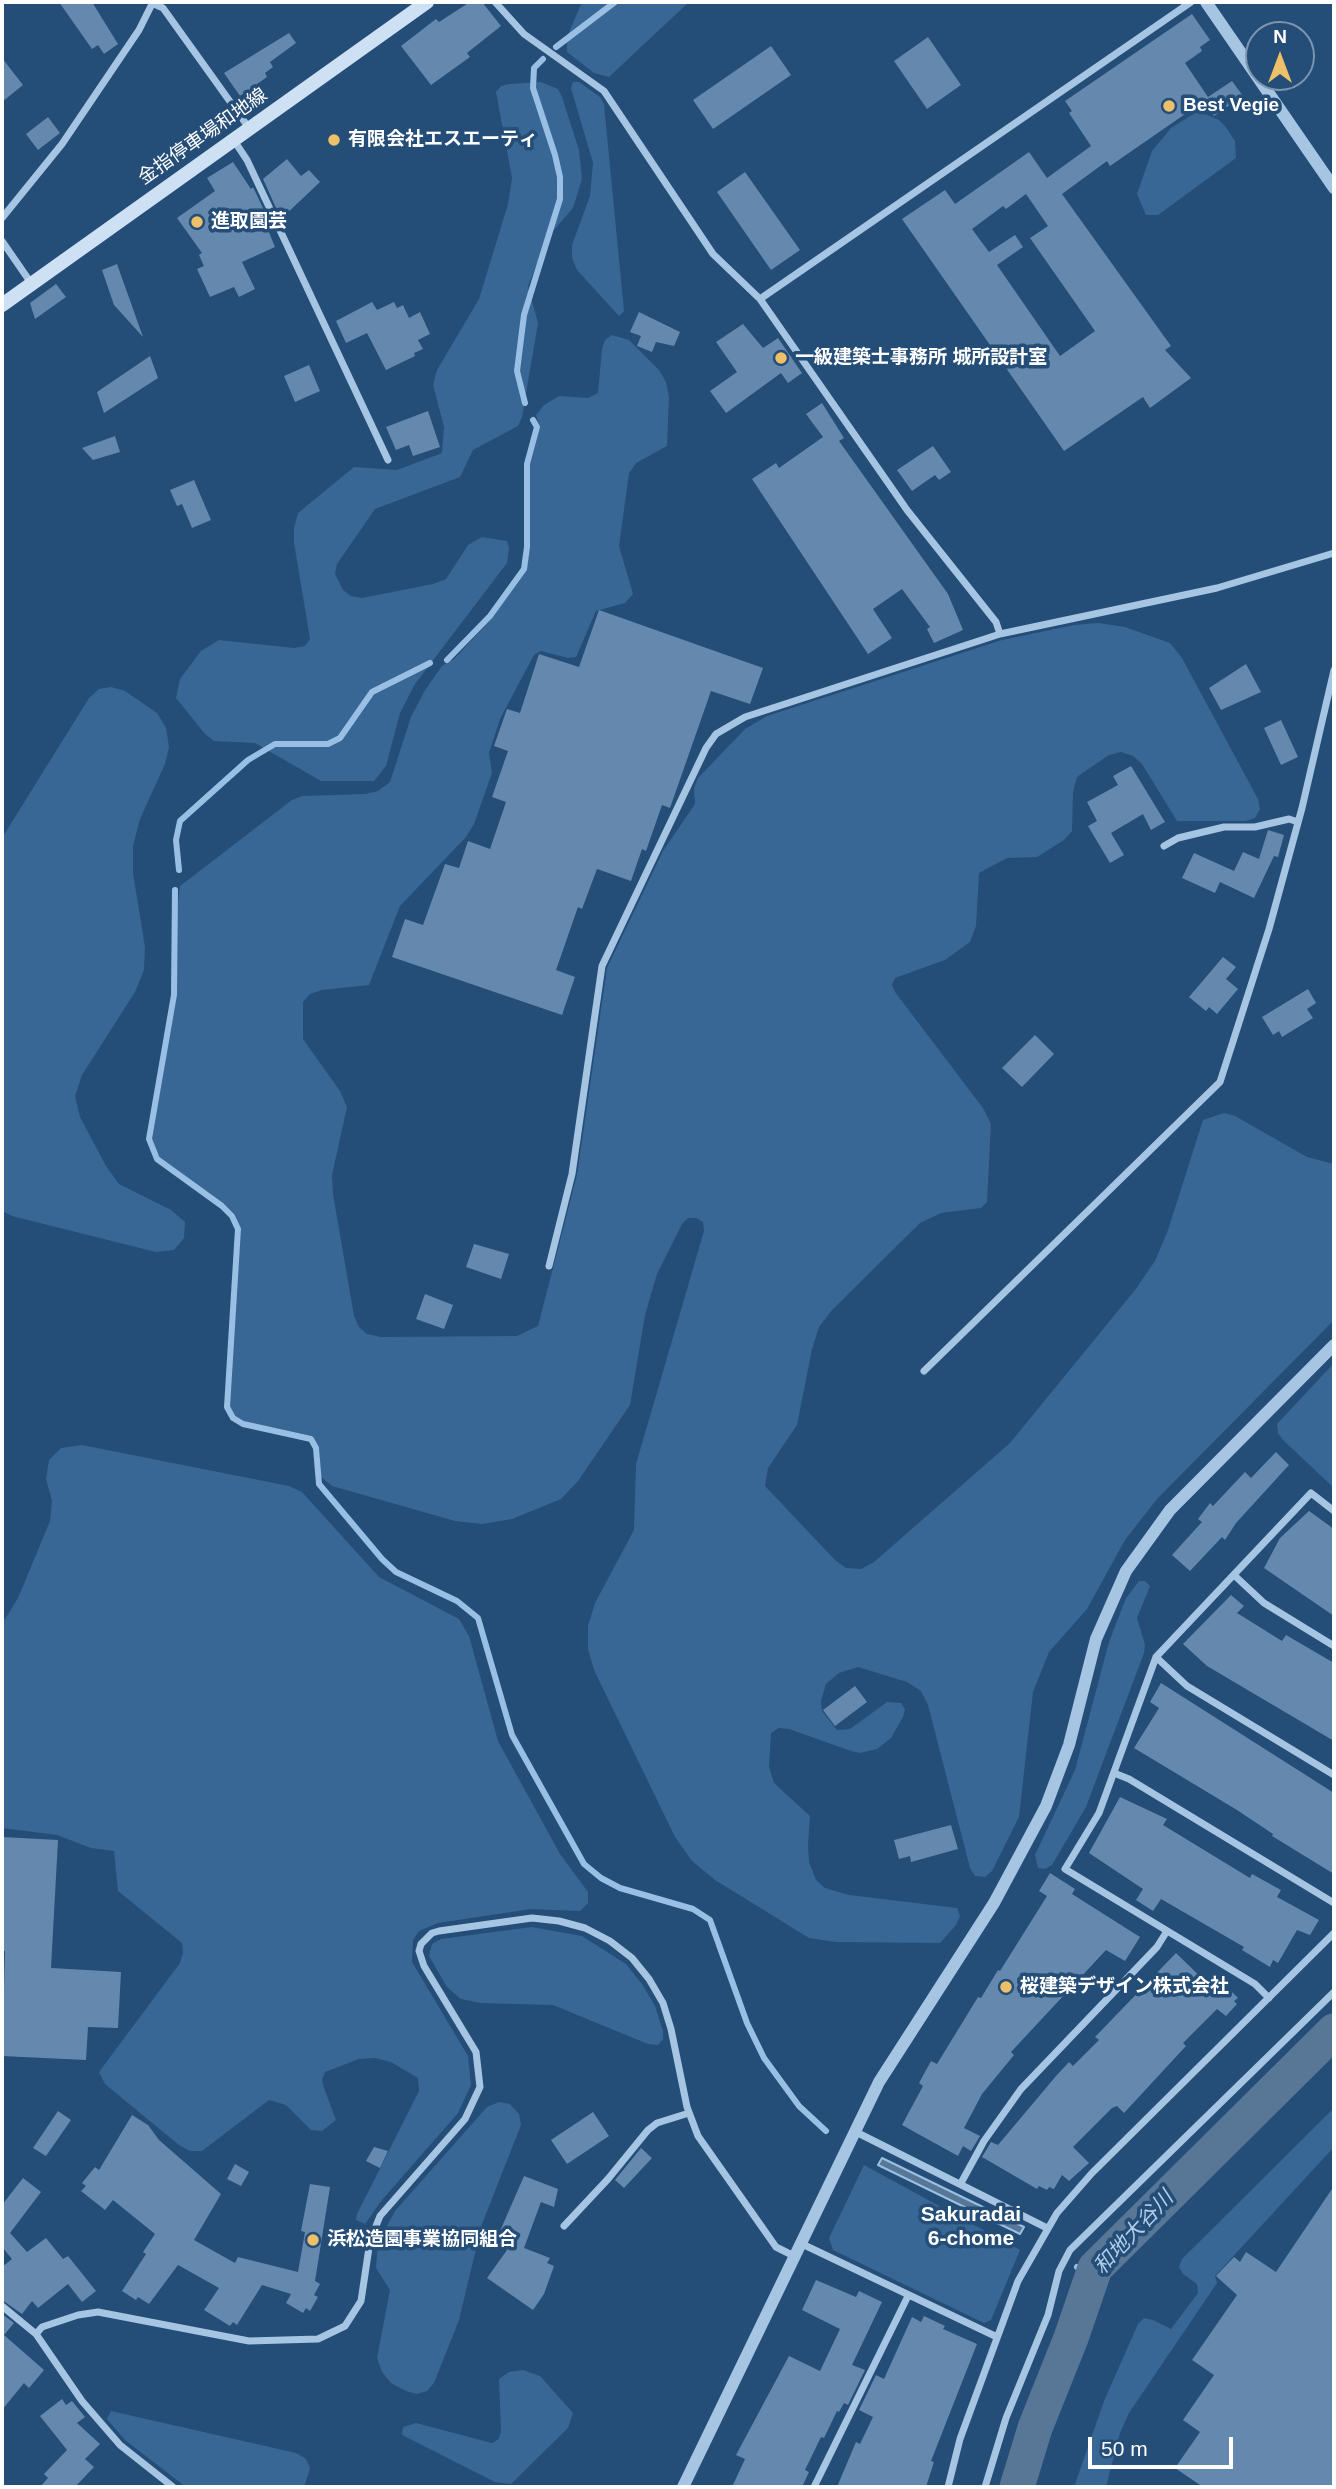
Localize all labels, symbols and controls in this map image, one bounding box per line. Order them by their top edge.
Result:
north arrow [1245,21,1315,91]
text: N [1273,26,1287,47]
street label: 金指停車場和地線 [134,84,272,190]
place label: Best Vegie [1183,95,1279,117]
marker: Best Vegie [1161,98,1177,114]
place label: 有限会社エスエーティ [348,129,538,151]
marker: 有限会社エスエーティ [326,132,342,148]
place label: 進取園芸 [211,211,287,233]
marker: 進取園芸 [189,214,205,230]
place label: 一級建築士事務所 城所設計室 [795,347,1047,369]
marker: 一級建築士事務所 城所設計室 [773,350,789,366]
place label: 桜建築デザイン株式会社 [1020,1976,1229,1998]
marker: 桜建築デザイン株式会社 [998,1979,1014,1995]
water label: 和地大谷川 [1089,2186,1179,2280]
district label: Sakuradai 6-chome [921,2202,1021,2252]
place label: 浜松造園事業協同組合 [327,2229,517,2251]
marker: 浜松造園事業協同組合 [305,2232,321,2248]
scale bar [1091,2422,1236,2466]
text: 50 m [1101,2437,1148,2460]

